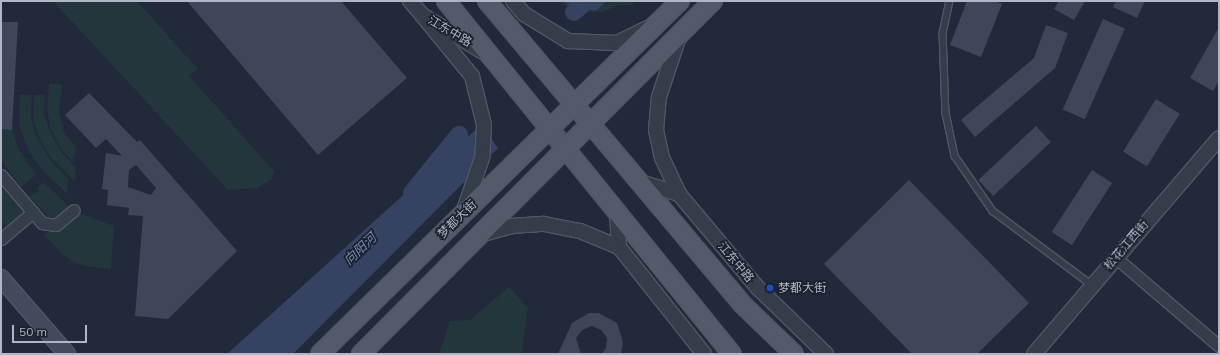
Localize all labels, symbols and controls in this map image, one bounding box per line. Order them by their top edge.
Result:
street label: 江东中路 [426,12,474,50]
street label: 梦都大街 [435,197,479,241]
street label: 松花江西街 [1101,218,1151,272]
water label: 向阳河 [341,230,379,268]
street label: 江东中路 [715,239,757,285]
place label: 梦都大街 [778,281,826,295]
marker: 梦都大街 [765,283,775,293]
scale bar [14,317,89,343]
text: 50 m [19,324,47,339]

